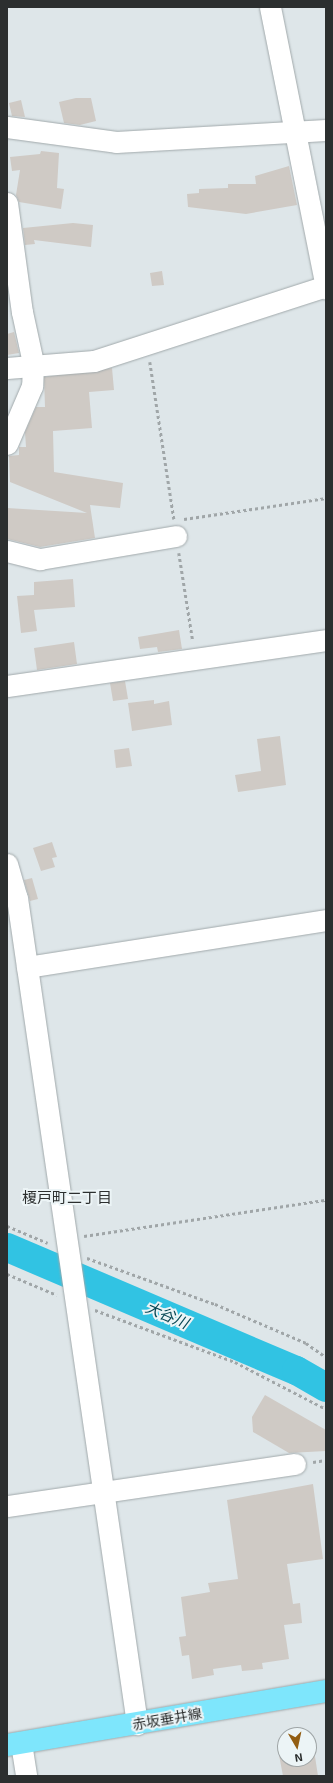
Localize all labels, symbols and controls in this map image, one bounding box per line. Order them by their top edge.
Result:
district label: 榎戸町二丁目 [22,1189,112,1207]
water label: 大谷川 [143,1298,191,1332]
street label: 赤坂垂井線 [131,1705,203,1733]
north arrow [277,1727,317,1767]
text: N [294,1751,304,1765]

